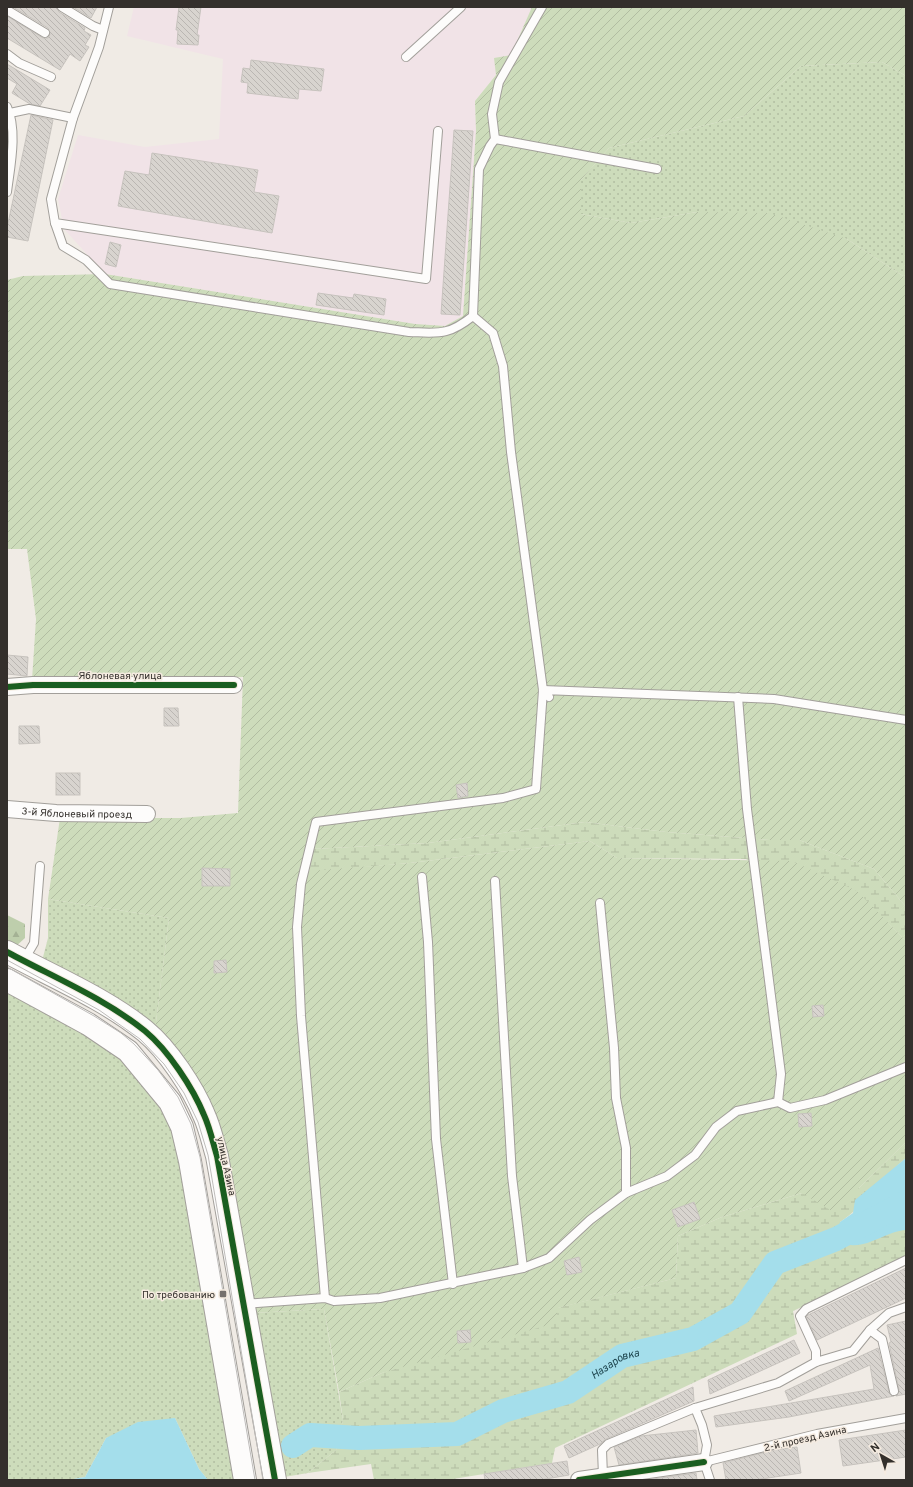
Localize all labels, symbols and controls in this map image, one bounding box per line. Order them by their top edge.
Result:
street label: Яблоневая улица [78,670,162,683]
street label: 3-й Яблоневый проезд [21,805,133,822]
street label: улица Азина [213,1136,238,1197]
place label: По требованию [142,1289,215,1302]
marker: По требованию [218,1289,228,1299]
water label: Назаровка [588,1346,641,1383]
street label: 2-й проезд Азина [763,1424,848,1455]
north arrow [861,1435,901,1475]
text: N [868,1440,883,1456]

